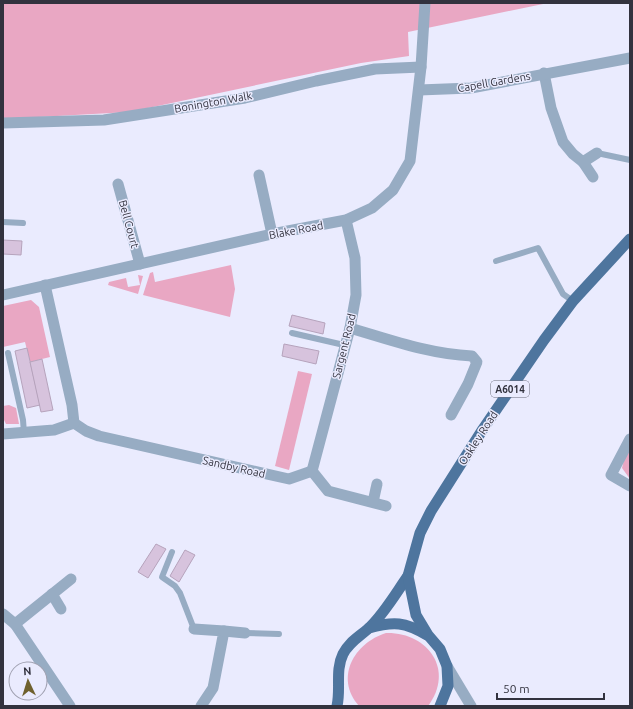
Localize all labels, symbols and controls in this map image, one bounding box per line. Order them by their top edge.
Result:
street label: Capell Gardens [457,70,532,94]
street label: Bonington Walk [173,89,253,115]
street label: Bell Court [117,199,141,250]
street label: Blake Road [268,219,324,241]
street label: Sargent Road [330,312,358,380]
road number: A6014 [491,381,529,397]
street label: Oakley Road [456,409,500,467]
street label: Sandby Road [202,454,266,480]
north arrow [8,661,48,701]
text: N [23,665,32,677]
scale bar [497,675,604,701]
text: 50 m [503,682,530,695]

